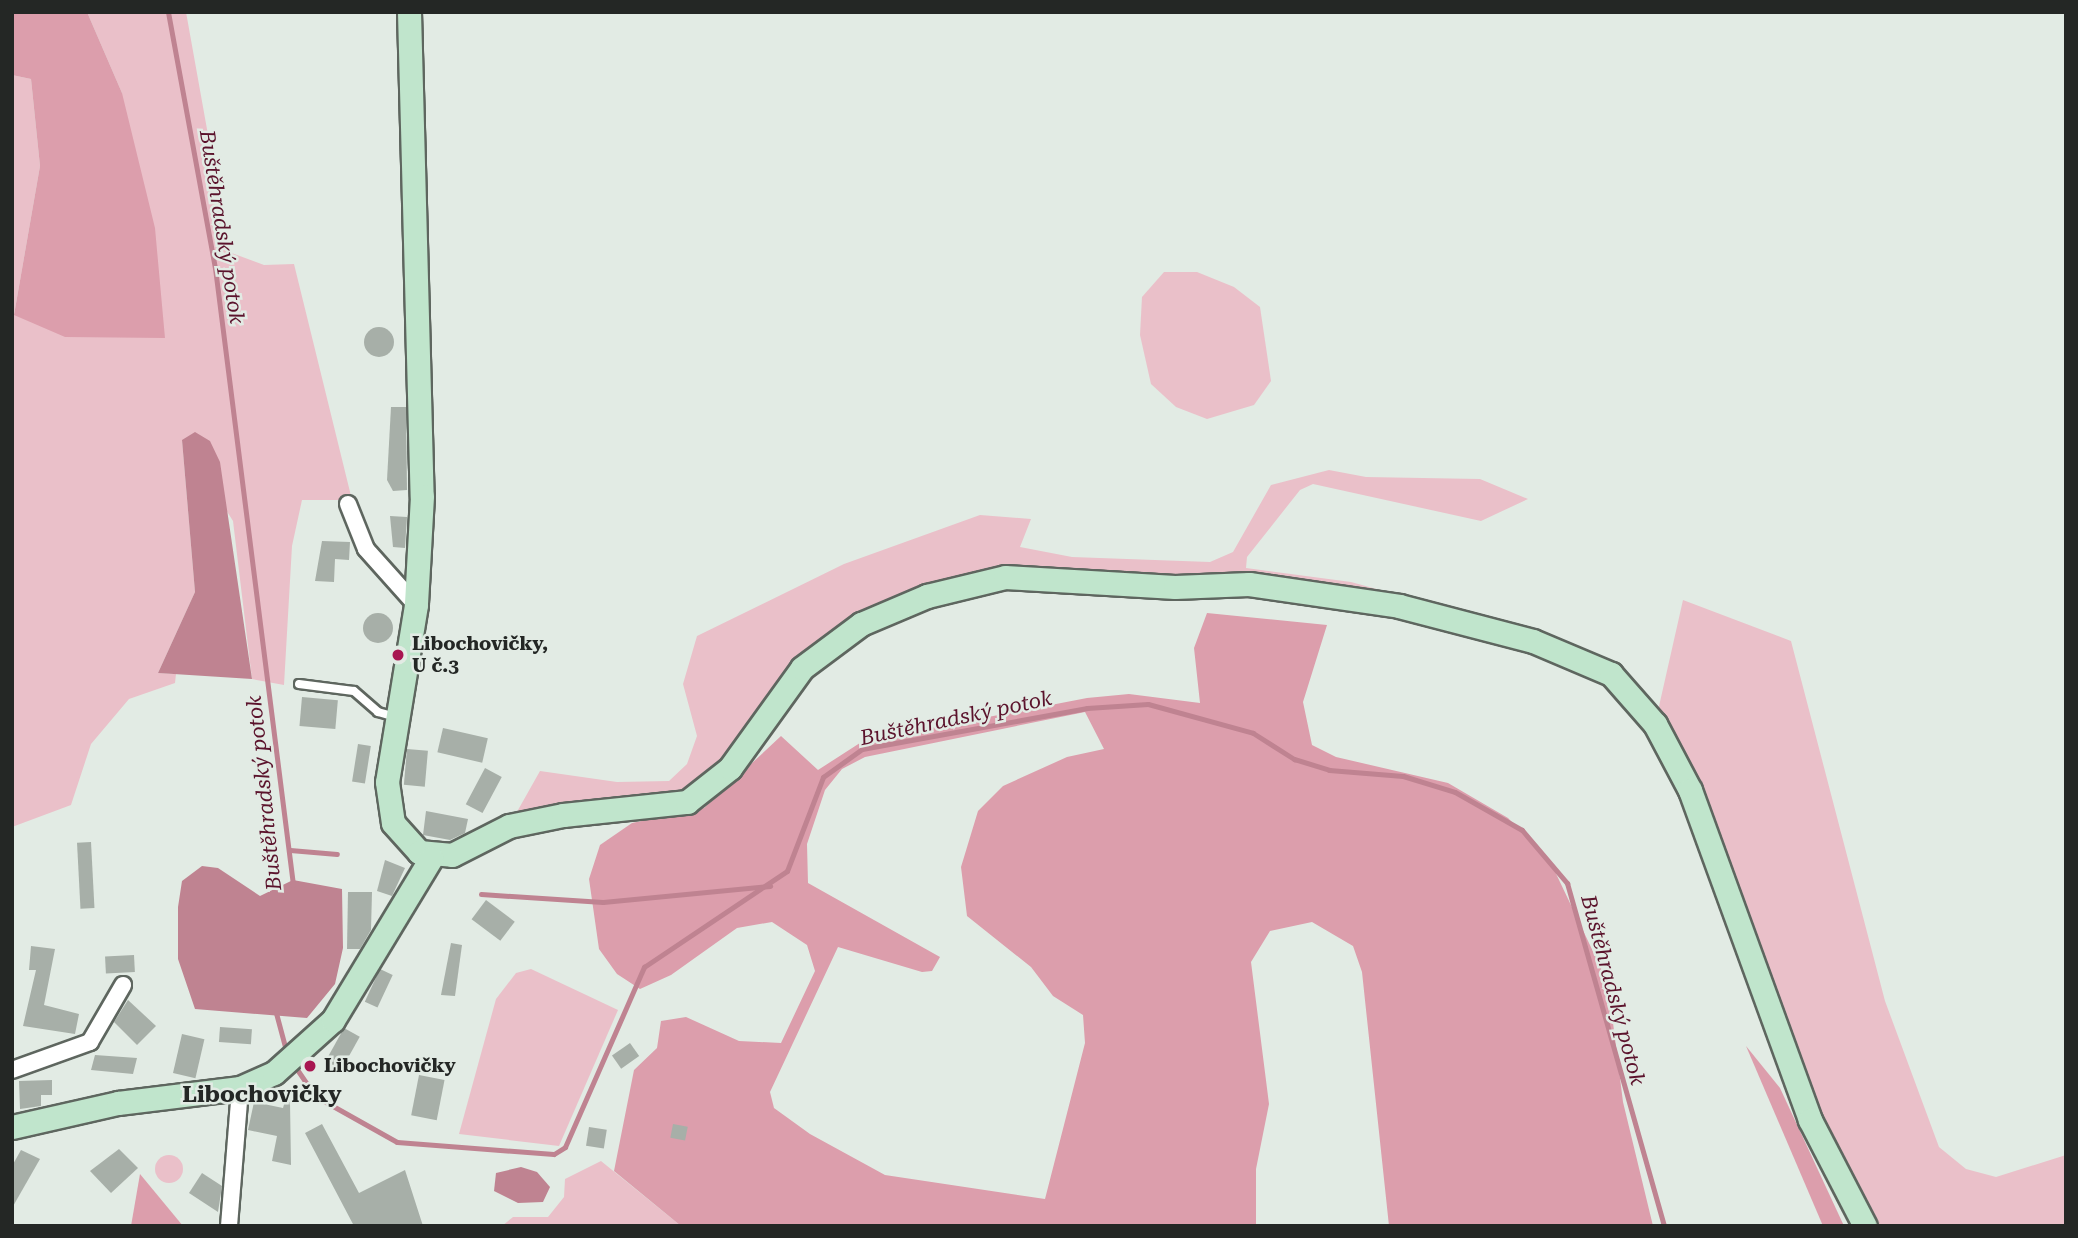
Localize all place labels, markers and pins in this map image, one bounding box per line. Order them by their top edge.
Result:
place label: Libochovičky, U č.3 [412,633,548,677]
marker: Libochovičky, U č.3 [390,647,406,663]
place label: Libochovičky [324,1055,456,1077]
marker: Libochovičky [302,1058,318,1074]

